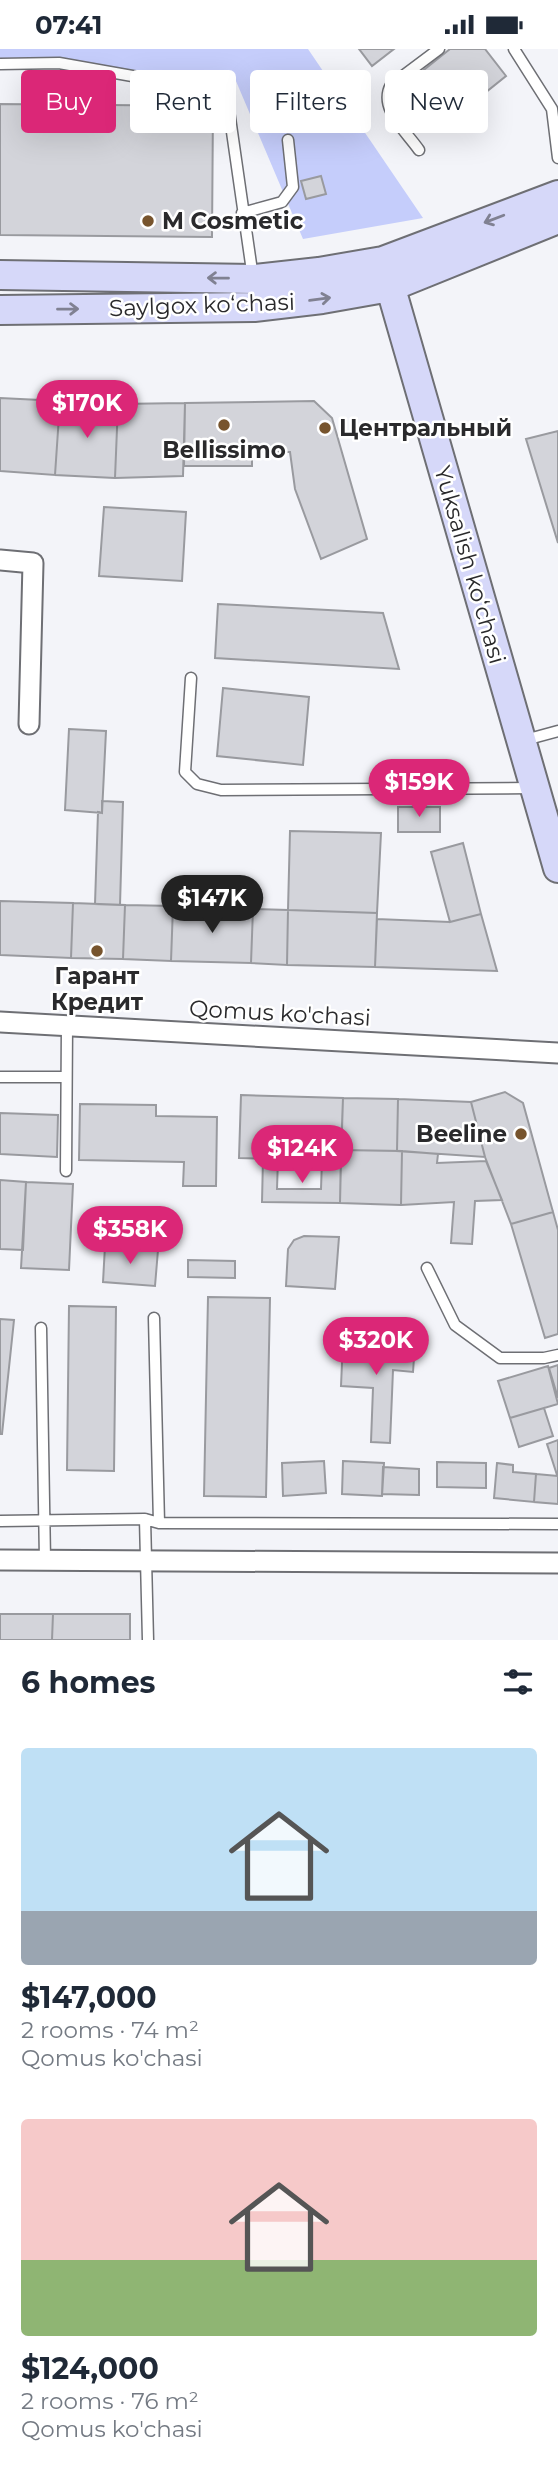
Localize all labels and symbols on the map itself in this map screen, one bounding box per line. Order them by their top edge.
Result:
place label: M Cosmetic [162,207,304,235]
marker: M Cosmetic [140,213,156,229]
one-way arrow [484,214,506,227]
one-way arrow [206,271,229,285]
street label: Saylgox koʻchasi [109,288,295,322]
one-way arrow [308,292,331,305]
one-way arrow [56,302,79,316]
pin: $170K [38,381,136,440]
place label: Центральный [339,414,512,442]
marker: Bellissimo [216,417,232,433]
marker: Центральный [317,420,333,436]
place label: Bellissimo [162,436,286,464]
street label: Yuksalish koʻchasi [428,463,512,667]
pin: $159K [370,759,468,819]
pin: $147K [163,875,261,935]
marker: Гарант Кредит [89,943,105,959]
place label: Гарант Кредит [51,962,144,1016]
street label: Qomus ko'chasi [189,994,371,1032]
place label: Beeline [416,1120,507,1148]
pin: $124K [253,1125,351,1185]
marker: Beeline [513,1126,529,1142]
pin: $358K [81,1207,179,1266]
pin: $320K [327,1317,425,1377]

